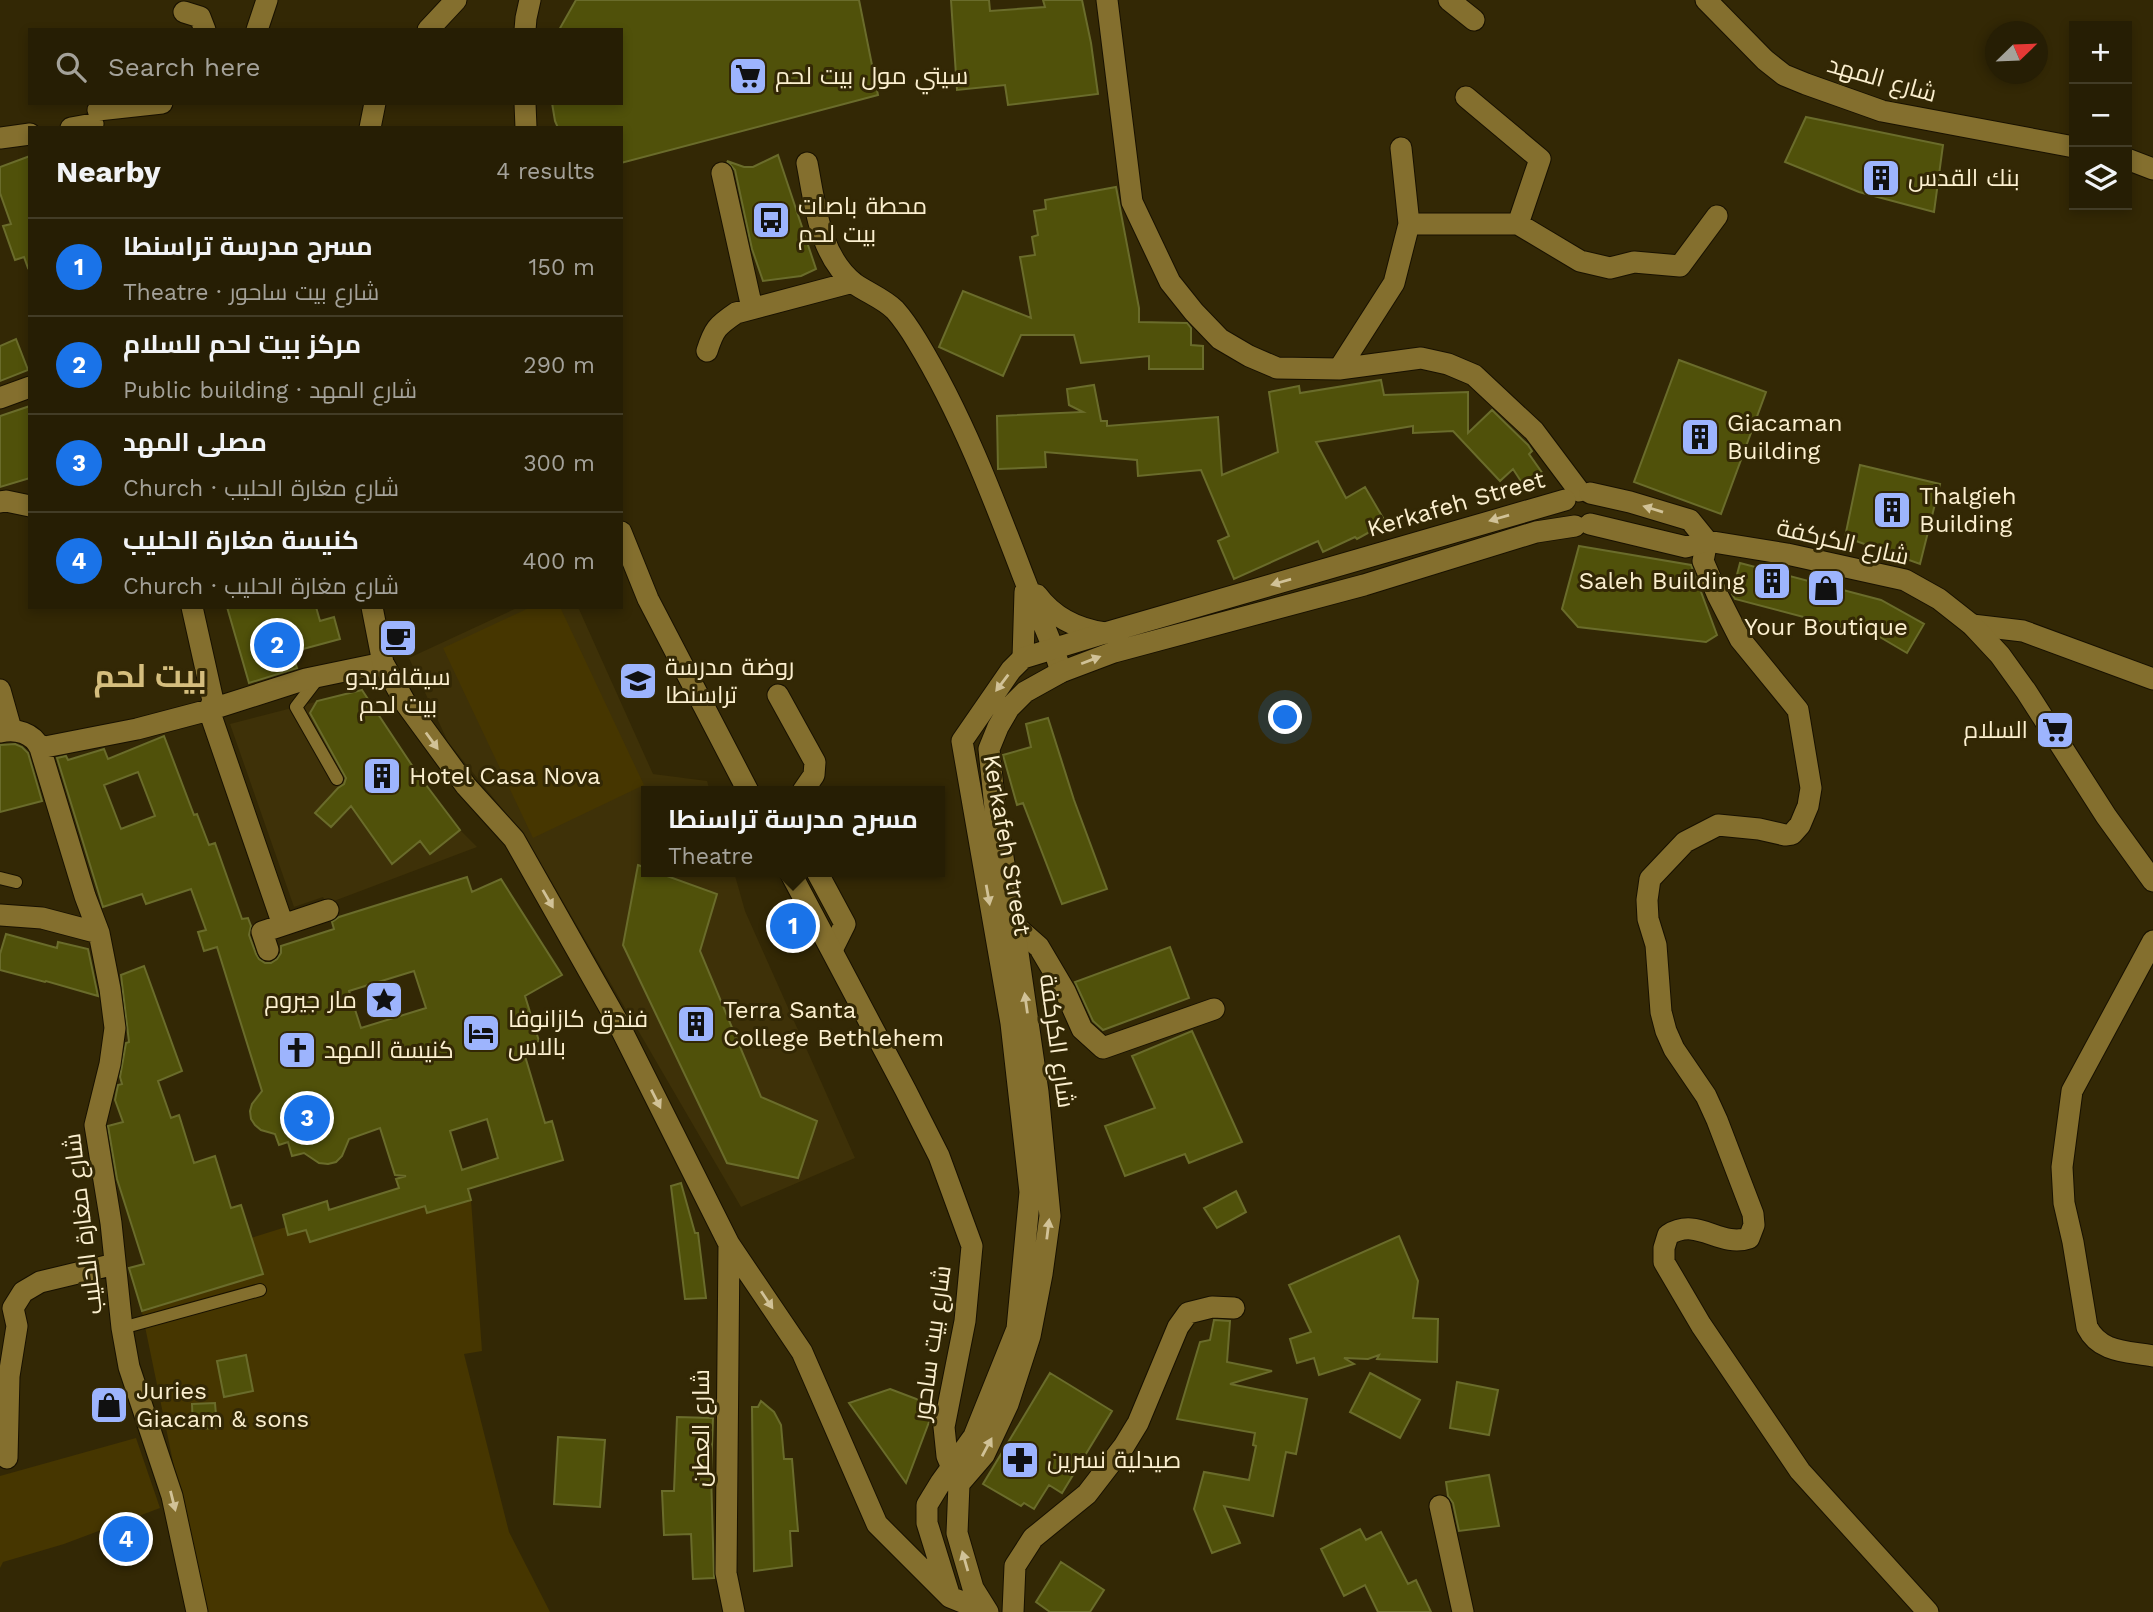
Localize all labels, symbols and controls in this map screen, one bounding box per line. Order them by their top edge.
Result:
north arrow [1985,21,2048,84]
map controls [2069,21,2132,210]
button: + [2069,21,2132,84]
search box [28,28,623,105]
icon: search [52,48,90,86]
street label: شارع المهد [1823,50,1940,110]
text: Search here [108,52,260,82]
supermarket icon: سيتي مول بيت لحم [727,55,769,97]
place label: سيتي مول بيت لحم [775,62,968,95]
button: − [2069,84,2132,147]
button: layers [2069,147,2132,210]
text: Nearby [56,154,161,189]
building icon: بنك القدس [1860,157,1902,199]
text: 4 results [496,158,595,185]
place label: بنك القدس [1908,164,2020,192]
place label: محطة باصات بيت لحم [798,192,927,250]
bus stop icon: محطة باصات بيت لحم [750,199,792,241]
text: مسرح مدرسة تراسنطا [123,231,373,261]
text: 1 [74,254,84,281]
text: 150 m [529,254,595,281]
text: Theatre · شارع بيت ساحور [123,279,379,306]
text: مركز بيت لحم للسلام [123,329,361,359]
text: 2 [72,352,86,379]
text: 290 m [523,352,595,379]
text: Public building · شارع المهد [123,377,417,404]
place label: Giacaman Building [1727,409,1843,465]
building icon: Giacaman Building [1679,416,1721,458]
text: مصلى المهد [123,427,267,457]
text: 3 [72,450,86,477]
text: 300 m [523,450,595,477]
street label: Kerkafeh Street [1364,465,1548,543]
text: Church · شارع مغارة الحليب [123,475,399,502]
place label: Thalgieh Building [1919,482,2017,538]
building icon: Thalgieh Building [1871,489,1913,531]
one-way arrow [1643,503,1664,513]
street label: شارع الكركفة [1774,513,1912,573]
one-way arrow [1489,514,1510,524]
text: كنيسة مغارة الحليب [123,525,359,555]
text: 4 [72,548,86,575]
text: 400 m [523,548,595,575]
building icon: Saleh Building [1751,560,1793,602]
place label: Saleh Building [1579,567,1745,595]
shop icon: Your Boutique [1805,567,1847,609]
text: Church · شارع مغارة الحليب [123,573,399,600]
one-way arrow [1270,577,1292,588]
place label: Your Boutique [1744,613,1908,641]
cafe icon: سيقافريدو بيت لحم [377,617,419,659]
pin: 2 [254,619,300,671]
place label: روضة مدرسة تراسنطا [665,653,794,709]
one-way arrow [1081,655,1102,666]
district label: بيت لحم [93,657,207,698]
school or university icon: روضة مدرسة تراسنطا [617,660,659,702]
place label: سيقافريدو بيت لحم [345,663,451,721]
one-way arrow [995,674,1009,692]
your location [1268,700,1302,734]
supermarket icon: السلام [2034,709,2076,751]
place label: السلام [1963,716,2028,746]
one-way arrow [425,732,439,750]
street label: Kerkafeh Street [977,752,1037,938]
building icon: Hotel Casa Nova [361,755,403,797]
place label: Hotel Casa Nova [409,762,601,790]
popup [641,786,945,877]
text: مسرح مدرسة تراسنطا [668,804,918,834]
text: Theatre [668,843,754,870]
one-way arrow [983,884,994,906]
one-way arrow [542,889,554,908]
pin: 1 [770,900,816,952]
street label: شارع الكركفة [1032,972,1080,1110]
place icon: مار جيروم [363,979,405,1021]
place label: مار جيروم [264,986,357,1016]
one-way arrow [1020,992,1031,1014]
place label: Terra Santa College Bethlehem [723,996,944,1052]
building icon: Terra Santa College Bethlehem [675,1003,717,1045]
place label: فندق كازانوفا بالاس [508,1005,648,1061]
hotel icon: فندق كازانوفا بالاس [460,1012,502,1054]
church icon: كنيسة المهد [276,1029,318,1071]
place label: كنيسة المهد [324,1036,454,1064]
one-way arrow [651,1089,662,1109]
pin: 3 [284,1092,330,1144]
street label: شارع مغارة الحليب [58,1131,110,1316]
one-way arrow [1043,1218,1054,1240]
street label: شارع بيت ساحور [907,1264,959,1425]
one-way arrow [760,1291,774,1309]
street label: شارع العطن [687,1369,717,1487]
place label: Juries Giacam & sons [136,1377,309,1433]
shop icon: Juries Giacam & sons [88,1384,130,1426]
one-way arrow [981,1437,993,1456]
pharmacy icon: صيدلية نسرين [999,1439,1041,1481]
place label: صيدلية نسرين [1047,1446,1181,1474]
one-way arrow [168,1491,179,1513]
pin: 4 [103,1513,149,1565]
one-way arrow [959,1549,970,1571]

